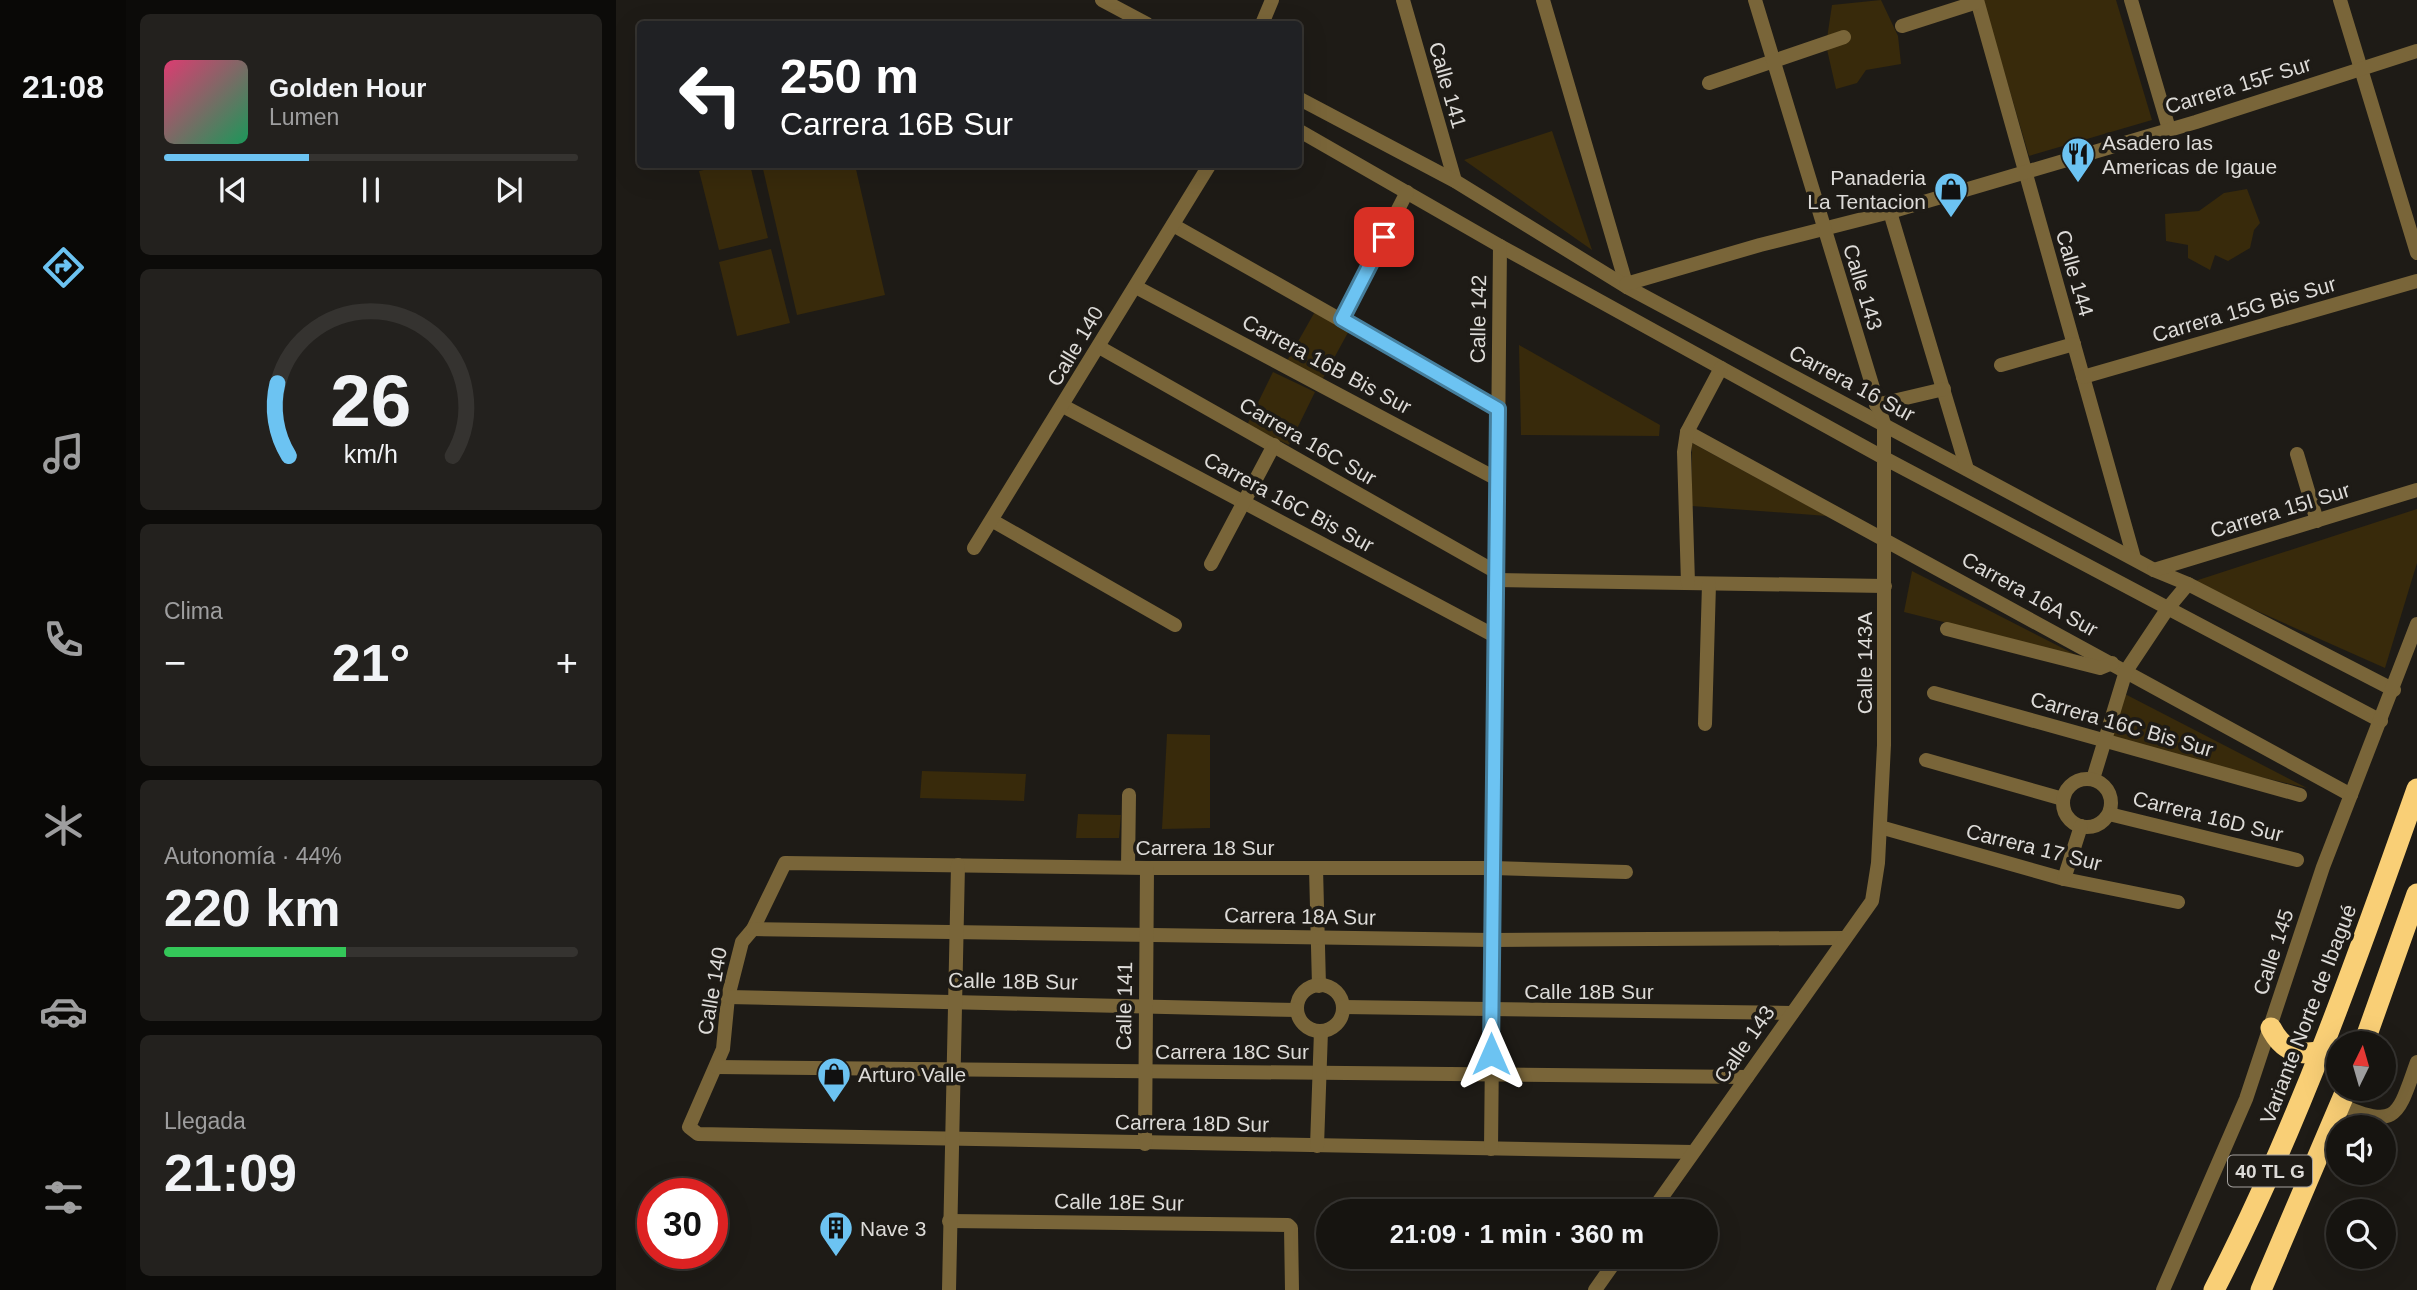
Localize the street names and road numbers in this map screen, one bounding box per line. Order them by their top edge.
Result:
street label: Calle 141 [1425,39,1471,131]
street label: Carrera 15F Sur [2162,52,2314,118]
street label: Calle 144 [2052,227,2098,319]
street label: Calle 143 [1839,241,1887,333]
street label: Carrera 15G Bis Sur [2149,272,2339,346]
street label: Calle 142 [1466,274,1490,364]
street label: Calle 140 [1042,302,1108,390]
street label: Carrera 16B Bis Sur [1239,310,1415,418]
street label: Carrera 16 Sur [1785,340,1919,426]
street label: Carrera 16C Sur [1236,393,1380,489]
street label: Carrera 16C Bis Sur [1200,447,1378,557]
street label: Carrera 15I Sur [2207,478,2353,542]
street label: Carrera 16A Sur [1958,547,2102,641]
street label: Calle 143A [1853,612,1876,714]
street label: Carrera 16C Bis Sur [2028,687,2216,761]
street label: Carrera 16D Sur [2130,786,2286,846]
street label: Carrera 17 Sur [1964,819,2104,875]
street label: Carrera 18 Sur [1136,836,1274,859]
street label: Variante Norte de Ibagué [2255,901,2361,1127]
street label: Carrera 18A Sur [1224,903,1376,929]
street label: Calle 145 [2248,906,2298,998]
street label: Calle 140 [693,945,731,1037]
street label: Calle 141 [1112,961,1136,1051]
street label: Calle 18B Sur [948,968,1078,994]
street label: Calle 18B Sur [1524,980,1654,1003]
street label: Calle 143 [1709,1001,1779,1087]
street label: Carrera 18C Sur [1155,1040,1309,1063]
street label: Carrera 18D Sur [1115,1110,1269,1136]
road number: 40 TL G [2228,1156,2312,1186]
street label: Calle 18E Sur [1054,1189,1184,1215]

